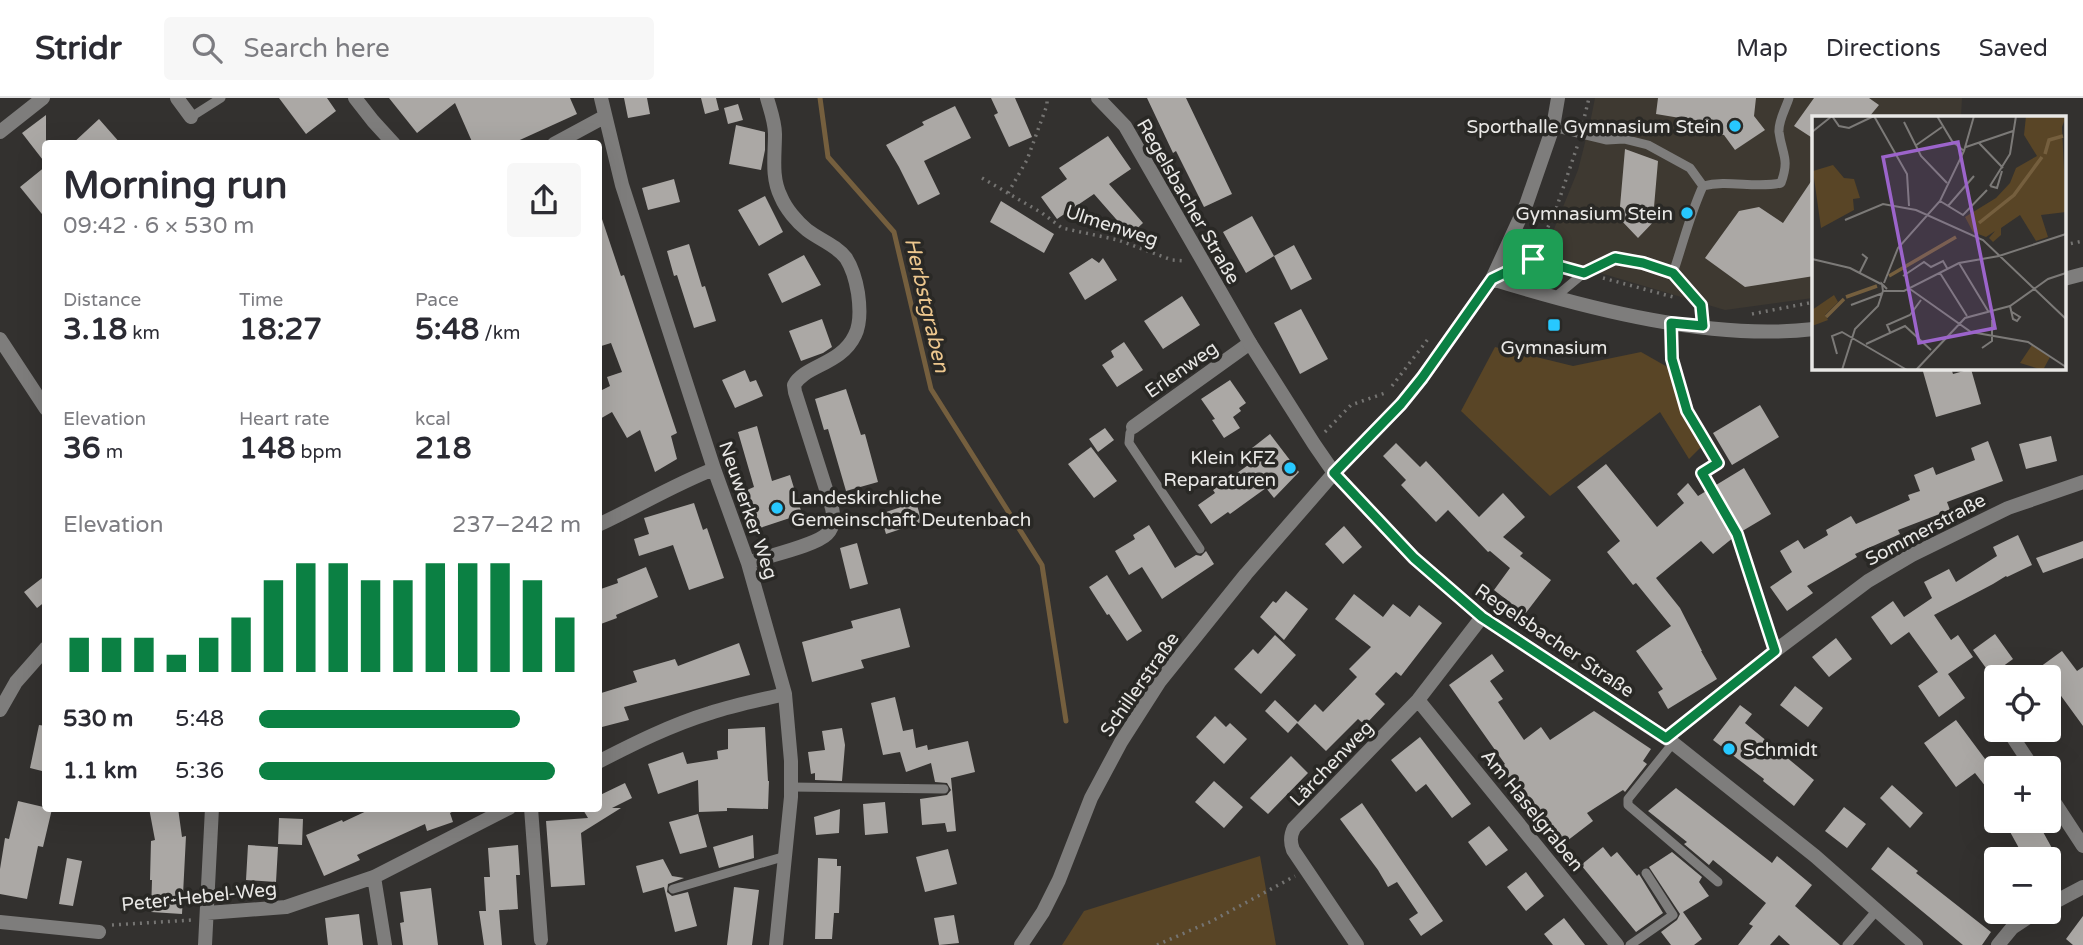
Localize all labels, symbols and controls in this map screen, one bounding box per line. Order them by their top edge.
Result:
search box [164,17,654,80]
text: Stridr [35,29,122,68]
icon: search [188,29,226,67]
text: Search here [244,33,390,64]
text: Map [1736,34,1788,63]
text: Directions [1826,34,1941,63]
text: Saved [1979,34,2048,63]
street label: Regelsbacher Straße [1132,115,1244,288]
place label: Sporthalle Gymnasium Stein [1466,116,1721,138]
inset map [1812,116,2066,369]
marker: Sporthalle Gymnasium Stein [1727,118,1743,134]
text: Morning run [63,163,287,209]
button: share [507,163,581,237]
street label: Ulmenweg [1063,201,1161,251]
place label: Gymnasium Stein [1515,203,1673,225]
marker: Gymnasium Stein [1679,205,1695,221]
text: 09:42 · 6 × 530 m [63,212,254,240]
pin [1503,229,1563,289]
water label: Herbstgraben [899,235,954,376]
icon: arrive [1514,240,1552,278]
text: Distance [63,289,141,311]
text: Time [239,289,283,311]
text: Pace [415,289,459,311]
text: 3.18 [63,311,127,348]
text: 18:27 [239,311,322,348]
text: 5:48 [415,311,479,348]
marker: Gymnasium [1546,317,1562,333]
text: km [127,322,160,344]
text: /km [479,322,520,344]
street label: Erlenweg [1141,337,1222,403]
place label: Gymnasium [1500,337,1608,359]
text: Elevation [63,408,146,430]
text: Heart rate [239,408,330,430]
text: kcal [415,408,451,430]
text: 36 [63,430,101,467]
text: 148 [239,430,296,467]
text: 218 [415,430,472,467]
street label: Neuwerker Weg [714,438,782,582]
text: m [101,441,123,463]
text: bpm [296,441,342,463]
place label: Klein KFZ Reparaturen [1163,447,1276,491]
marker: Klein KFZ Reparaturen [1282,460,1298,476]
place label: Landeskirchliche Gemeinschaft Deutenbach [791,487,1031,531]
street label: Sommerstraße [1862,489,1989,571]
marker: Landeskirchliche Gemeinschaft Deutenbach [769,500,785,516]
text: Elevation [63,511,164,539]
text: 237–242 m [452,511,581,539]
street label: Regelsbacher Straße [1471,579,1638,702]
street label: Schillerstraße [1096,628,1184,741]
map controls [1984,665,2061,924]
button: locate [1984,665,2061,742]
text: 530 m [63,705,133,733]
text: 5:48 [175,705,224,733]
street label: Lärchenweg [1286,716,1378,811]
place label: Schmidt [1743,739,1818,761]
marker: Schmidt [1721,741,1737,757]
street label: Am Haselgraben [1476,745,1588,876]
button: + [1984,756,2061,833]
text: 1.1 km [63,757,138,785]
text: 5:36 [175,757,224,785]
button: − [1984,847,2061,924]
street label: Peter-Hebel-Weg [120,878,278,916]

